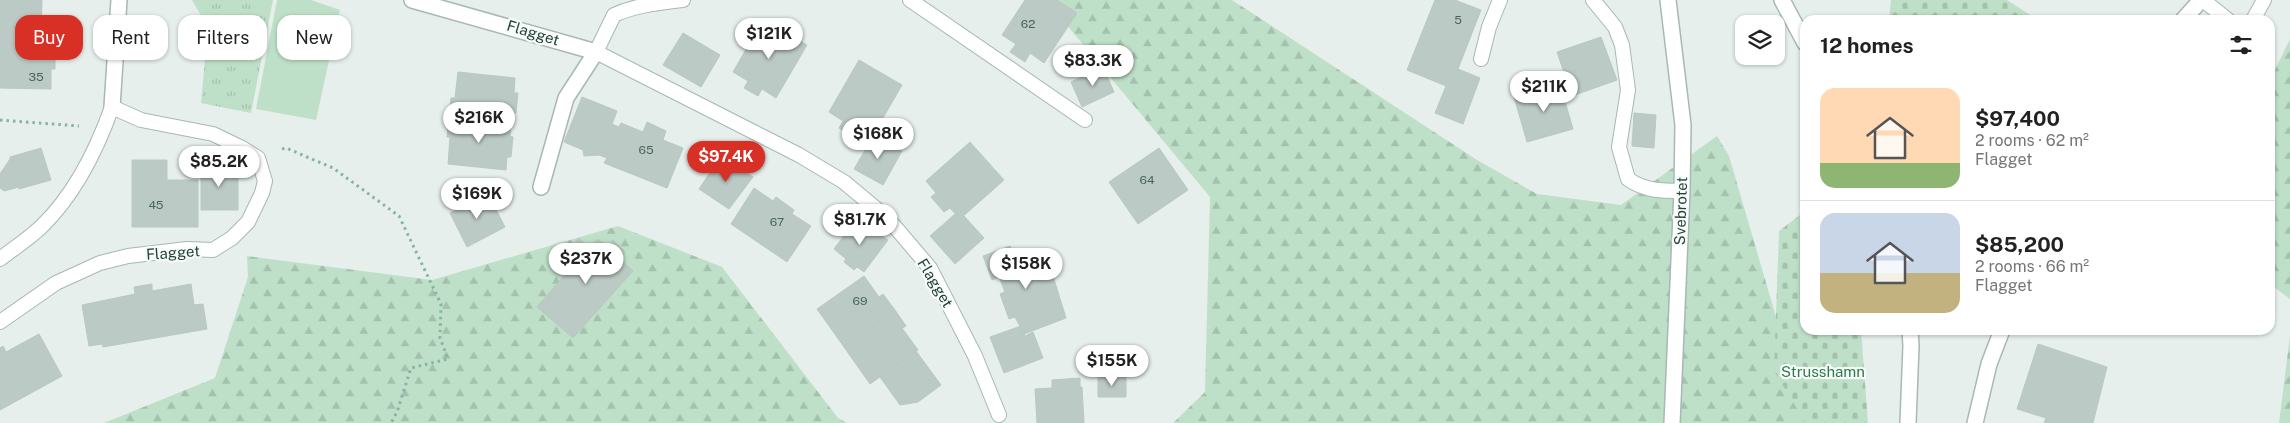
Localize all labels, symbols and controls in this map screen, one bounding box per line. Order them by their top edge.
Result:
house number: 5 [1454,13,1462,27]
chip: Buy [15,15,83,60]
chip: Rent [93,15,168,60]
chip: Filters [178,15,267,60]
chip: New [277,15,351,60]
map controls [1735,15,1785,65]
button: layers [1735,15,1785,65]
street label: Flagget [505,17,562,49]
house number: 62 [1021,17,1035,31]
pin: $121K [734,18,804,60]
text: $121K [746,24,792,43]
icon: filters [2227,31,2255,59]
text: 12 homes [1820,33,1914,58]
pin: $83.3K [1052,44,1134,87]
text: $83.3K [1064,51,1122,70]
house number: 35 [28,70,44,84]
pin: $211K [1509,70,1579,113]
text: $211K [1521,77,1567,96]
pin: $216K [444,102,514,144]
text: $97,400 [1975,106,2060,131]
text: $216K [454,108,504,127]
icon: home [1860,108,1920,168]
pin: $168K [843,118,913,160]
text: $168K [853,124,903,143]
text: 2 rooms · 62 m² [1975,131,2089,150]
pin: $97.4K [685,140,767,183]
house number: 65 [638,143,654,157]
pin: $85.2K [178,146,260,188]
text: $97.4K [698,147,754,166]
text: Flagget [1975,150,2032,169]
text: $85.2K [190,152,248,171]
house number: 64 [1140,173,1155,187]
street label: Svebrotet [1671,176,1690,246]
pin: $169K [442,178,512,220]
text: $169K [452,184,502,203]
house number: 45 [148,198,164,212]
pin: $81.7K [819,204,901,246]
text: $81.7K [834,210,886,229]
house number: 67 [770,215,784,229]
text: $85,200 [1975,232,2064,257]
icon: home [1860,233,1920,293]
street label: Flagget [145,242,201,263]
pin: $237K [551,242,621,285]
pin: $158K [991,248,1061,290]
text: $237K [560,249,612,268]
text: $158K [1001,254,1051,273]
street label: Flagget [914,255,957,310]
text: 2 rooms · 66 m² [1975,257,2089,276]
text: Flagget [1975,276,2032,295]
house number: 69 [853,294,867,308]
pin: $155K [1077,344,1147,387]
text: $155K [1087,351,1137,370]
park label: Strusshamn [1781,363,1865,380]

